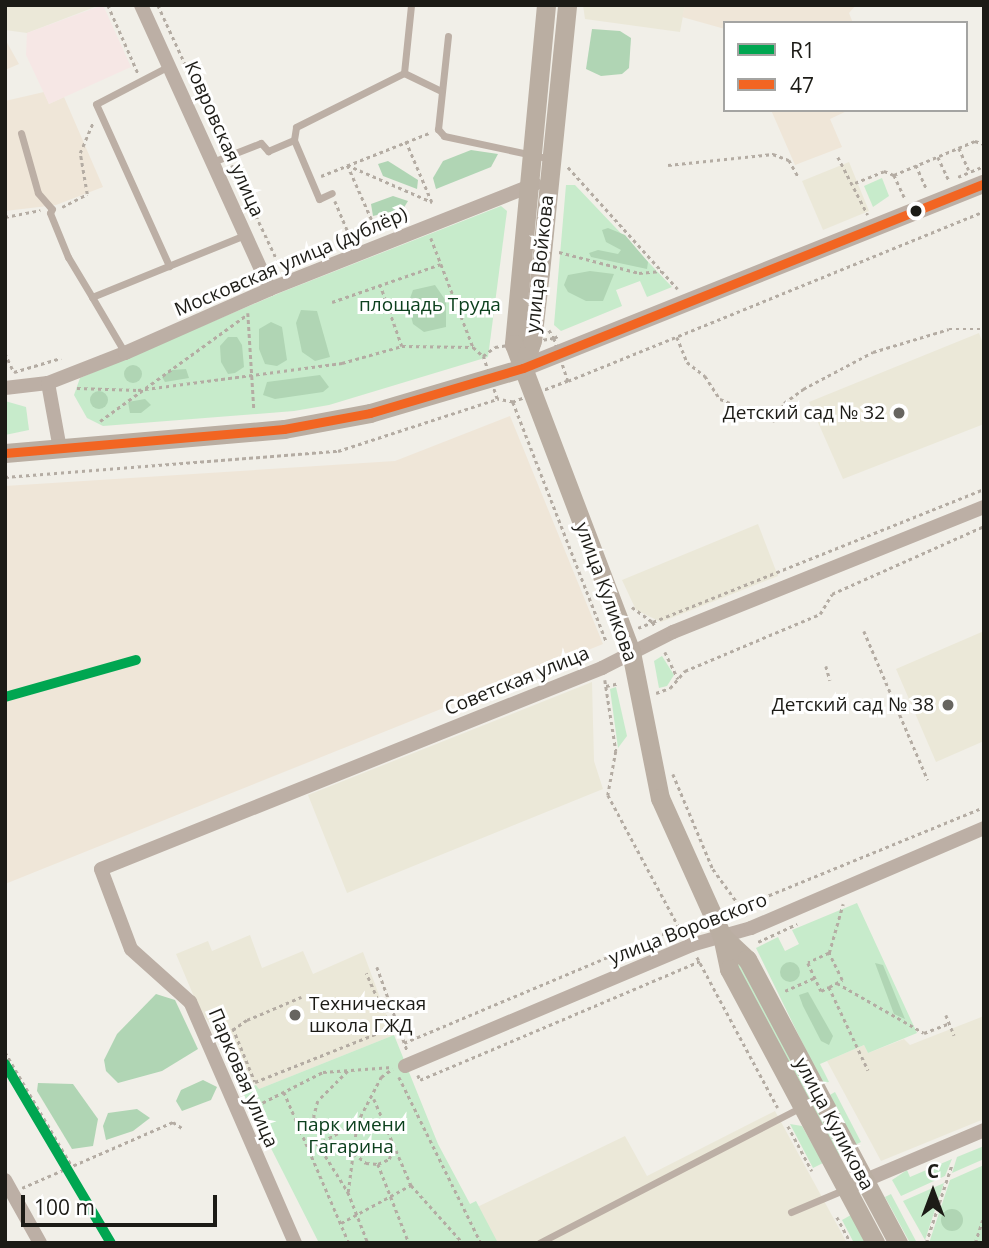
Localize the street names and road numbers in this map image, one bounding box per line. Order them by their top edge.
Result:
street label: Ковровская улица [179,58,269,220]
street label: улица Войкова [521,194,559,334]
street label: Московская улица (дублёр) [171,203,411,321]
street label: улица Куликова [570,519,642,665]
street label: Советская улица [441,642,593,720]
street label: улица Воровского [606,888,770,970]
street label: Парковая улица [203,1005,283,1151]
street label: улица Куликова [790,1054,878,1194]

